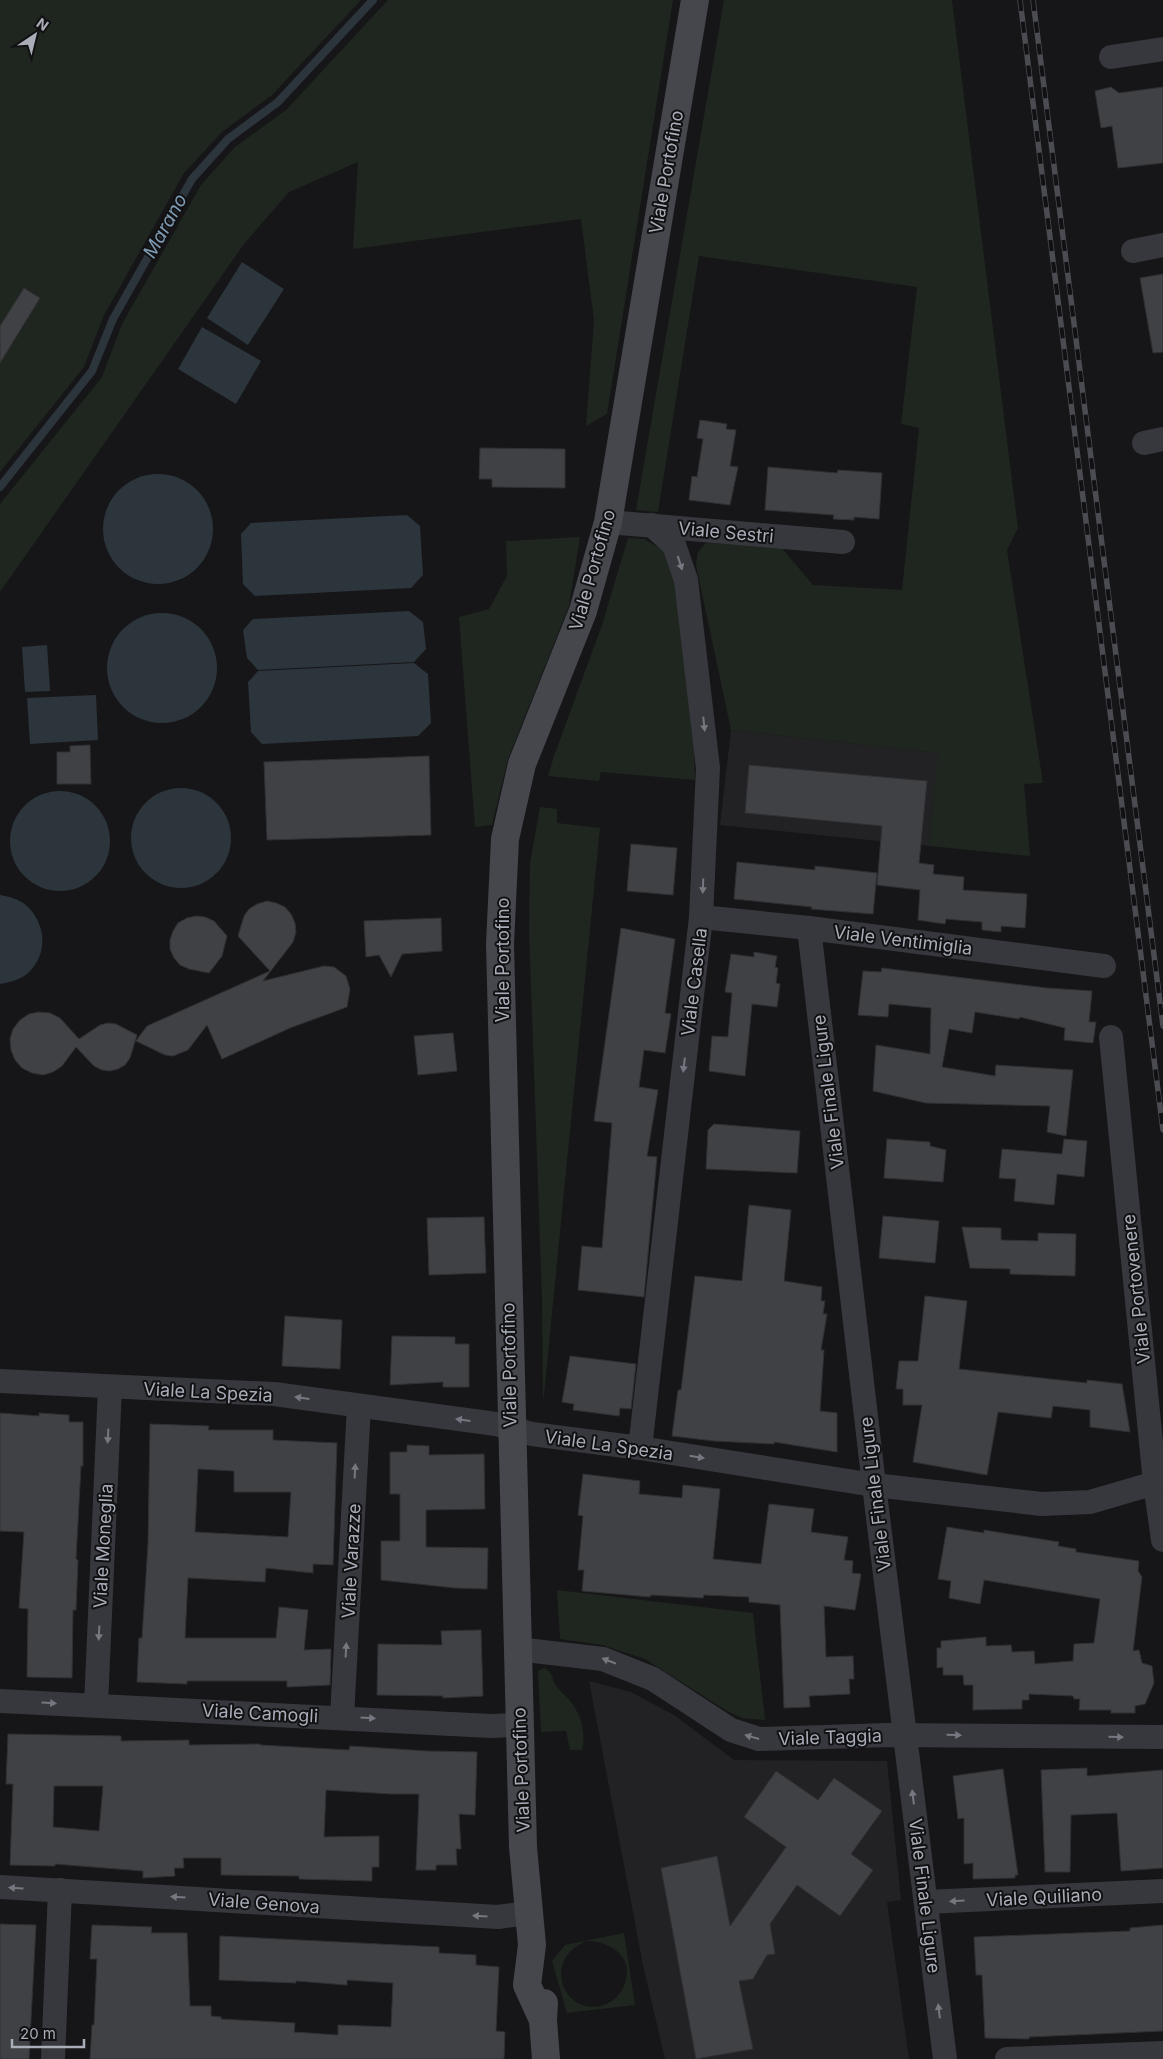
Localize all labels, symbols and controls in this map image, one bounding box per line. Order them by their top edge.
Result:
north arrow [10,10,60,60]
text: N [33,14,52,34]
street label: Viale Portofino [645,109,687,235]
water label: Marano [138,190,192,262]
street label: Viale Portofino [565,507,619,633]
street label: Viale Sestri [677,517,775,547]
one-way arrow [676,556,684,571]
one-way arrow [700,716,708,732]
one-way arrow [698,878,706,894]
street label: Viale Portofino [492,897,513,1023]
street label: Viale Ventimiglia [832,921,974,959]
street label: Viale Casella [677,927,711,1037]
street label: Viale Finale Ligure [808,1013,848,1171]
one-way arrow [680,1057,688,1073]
street label: Viale Portovenere [1118,1213,1154,1365]
street label: Viale Portofino [497,1302,521,1428]
street label: Viale La Spezia [143,1378,273,1406]
one-way arrow [294,1394,310,1402]
one-way arrow [455,1415,471,1423]
street label: Viale Finale Ligure [855,1415,895,1573]
street label: Viale La Spezia [543,1426,675,1464]
one-way arrow [104,1428,112,1444]
one-way arrow [690,1454,706,1462]
one-way arrow [352,1462,360,1478]
street label: Viale Moneglia [89,1483,117,1609]
street label: Viale Varazze [337,1503,365,1619]
one-way arrow [94,1625,102,1641]
one-way arrow [342,1642,350,1658]
one-way arrow [601,1657,616,1665]
one-way arrow [41,1699,57,1707]
street label: Viale Camogli [201,1699,319,1727]
street label: Viale Portofino [508,1707,534,1833]
one-way arrow [361,1715,377,1723]
street label: Viale Taggia [778,1725,882,1749]
one-way arrow [946,1731,962,1739]
one-way arrow [744,1732,759,1740]
one-way arrow [1108,1733,1124,1741]
one-way arrow [909,1789,917,1805]
street label: Viale Finale Ligure [905,1817,945,1975]
one-way arrow [8,1883,24,1891]
street label: Viale Quiliano [986,1883,1102,1911]
street label: Viale Genova [207,1889,321,1917]
one-way arrow [170,1893,186,1901]
one-way arrow [949,1897,965,1905]
one-way arrow [472,1912,488,1920]
one-way arrow [935,2002,943,2018]
scale bar [12,2016,85,2048]
text: 20 m [20,2024,56,2043]

